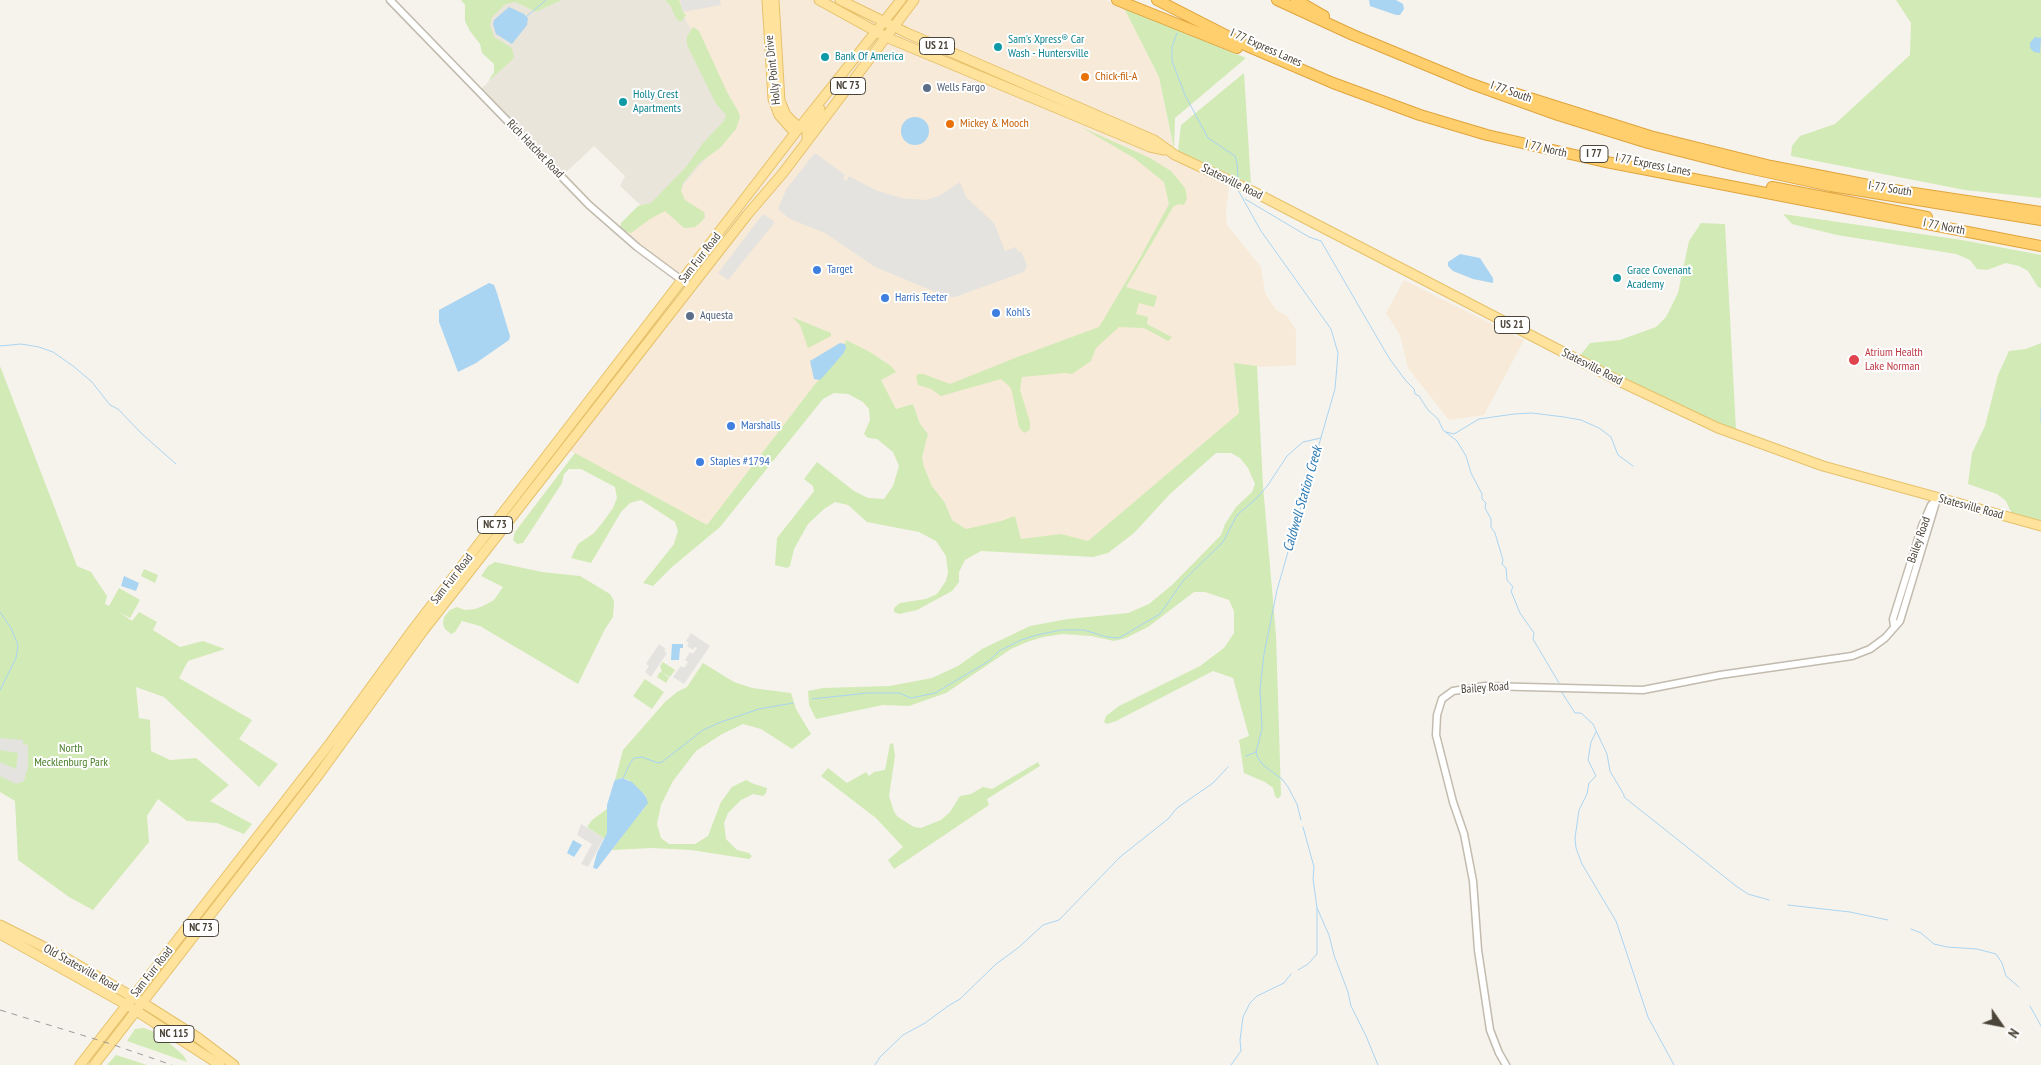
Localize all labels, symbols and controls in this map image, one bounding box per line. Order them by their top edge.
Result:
street label: I 77 Express Lanes [1228,26,1304,70]
place label: Sam's Xpress® Car Wash - Huntersville [1008,33,1089,61]
street label: Holly Point Drive [762,34,784,106]
road number: US 21 [920,37,954,54]
marker: Sam's Xpress® Car Wash - Huntersville [992,41,1004,53]
place label: Bank Of America [835,50,904,64]
marker: Bank Of America [819,51,831,63]
place label: Chick-fil-A [1095,70,1138,84]
marker: Chick-fil-A [1079,71,1091,83]
road number: NC 73 [830,78,866,94]
street label: I 77 South [1488,78,1534,106]
place label: Wells Fargo [937,81,985,95]
marker: Wells Fargo [921,82,933,94]
place label: Holly Crest Apartments [633,88,681,116]
marker: Holly Crest Apartments [617,96,629,108]
street label: Rich Hatchet Road [504,117,566,181]
place label: Mickey & Mooch [960,117,1029,131]
marker: Mickey & Mooch [944,118,956,130]
street label: I 77 North [1524,137,1568,161]
road number: I 77 [1580,146,1608,162]
street label: I 77 Express Lanes [1614,151,1692,179]
street label: Statesville Road [1199,161,1265,203]
street label: I-77 South [1867,178,1913,200]
street label: I 77 North [1922,216,1966,238]
street label: Sam Furr Road [676,230,724,286]
place label: Target [827,263,853,277]
marker: Target [811,264,823,276]
place label: Grace Covenant Academy [1627,264,1691,292]
marker: Grace Covenant Academy [1611,272,1623,284]
place label: Harris Teeter [895,291,947,305]
marker: Harris Teeter [879,292,891,304]
place label: Kohl's [1006,306,1030,320]
marker: Kohl's [990,307,1002,319]
place label: Aquesta [700,309,733,323]
marker: Aquesta [684,310,696,322]
road number: US 21 [1494,316,1530,334]
street label: Statesville Road [1559,346,1625,388]
place label: Atrium Health Lake Norman [1865,346,1923,374]
marker: Atrium Health Lake Norman [1847,353,1861,367]
place label: Marshalls [741,419,781,433]
marker: Marshalls [725,420,737,432]
water label: Caldwell Station Creek [1280,444,1326,554]
place label: Staples #1794 [710,455,770,469]
marker: Staples #1794 [694,456,706,468]
street label: Statesville Road [1937,491,2005,523]
street label: Bailey Road [1904,515,1934,565]
road number: NC 73 [478,516,512,534]
street label: Sam Furr Road [428,551,476,607]
street label: Bailey Road [1460,679,1510,697]
park label: North Mecklenburg Park [34,742,108,770]
road number: NC 73 [184,920,218,936]
street label: Old Statesville Road [41,941,121,995]
street label: Sam Furr Road [128,944,176,1000]
north arrow [1976,1000,2026,1050]
text: N [2004,1025,2023,1041]
road number: NC 115 [154,1026,194,1042]

